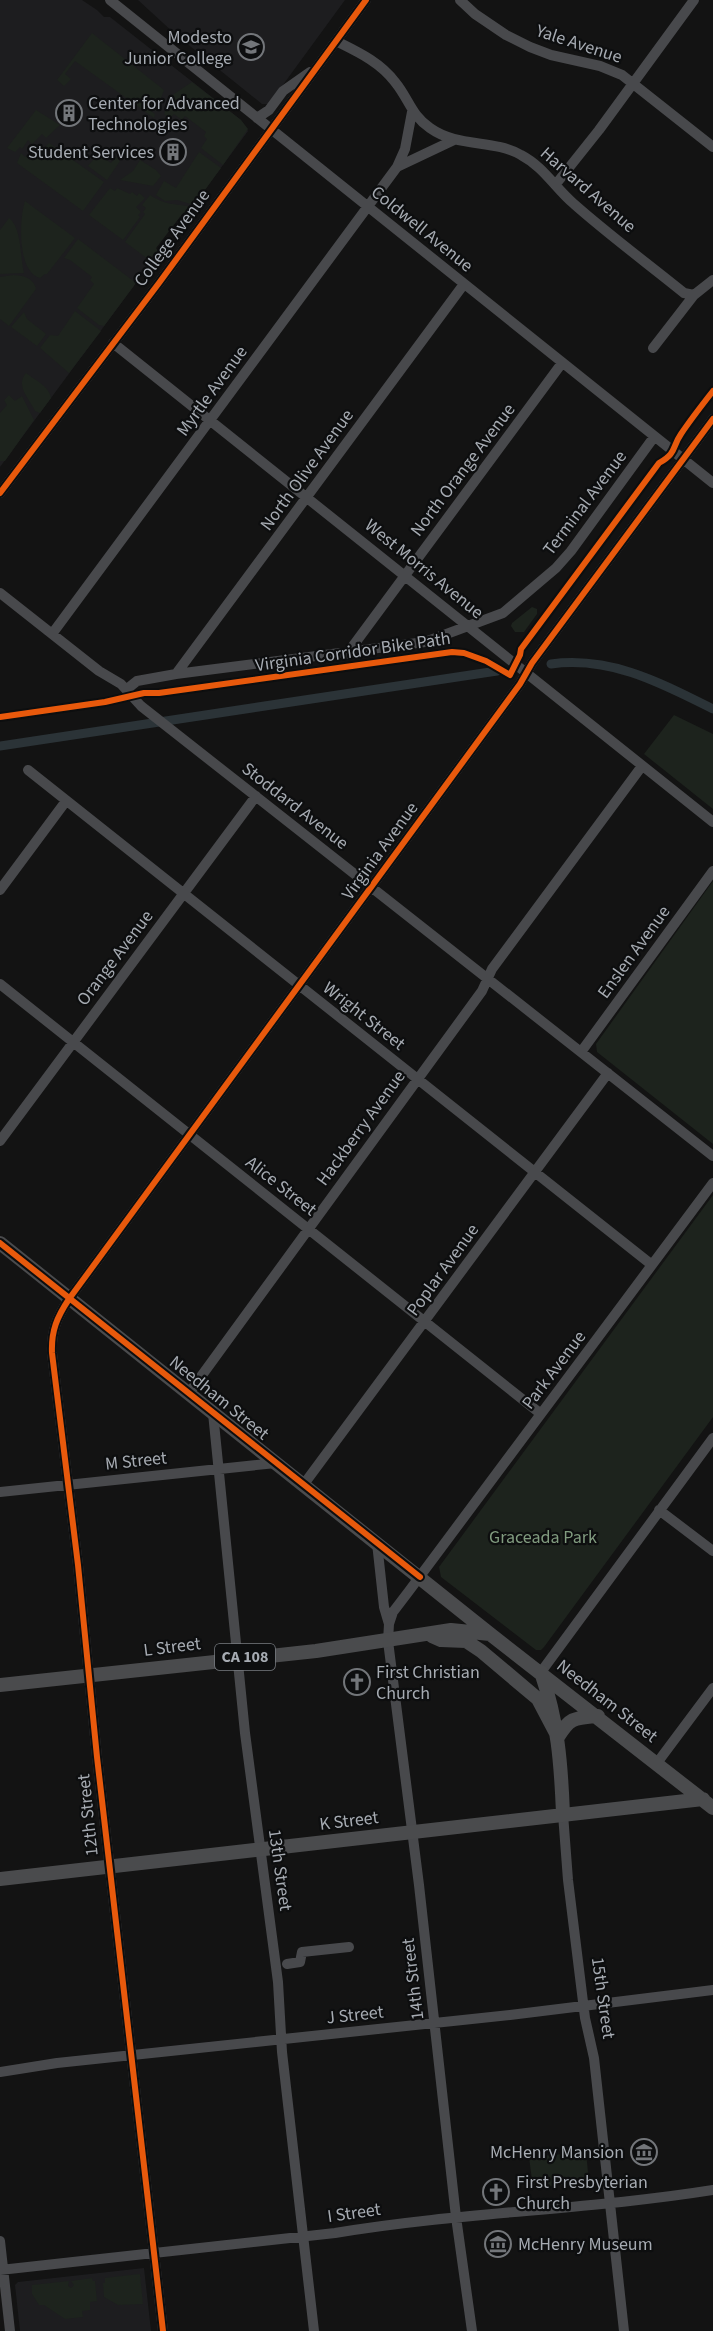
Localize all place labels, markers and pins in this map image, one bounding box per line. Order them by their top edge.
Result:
place label: Modesto Junior College [124,25,232,71]
school or university icon: Modesto Junior College [236,32,266,62]
place label: Center for Advanced Technologies [88,91,240,137]
building icon: Center for Advanced Technologies [54,98,84,128]
building icon: Student Services [158,137,188,167]
place label: Student Services [28,140,154,165]
place label: First Christian Church [376,1660,480,1706]
church icon: First Christian Church [342,1667,372,1697]
museum icon: McHenry Mansion [629,2137,659,2167]
place label: McHenry Mansion [490,2140,624,2165]
place label: First Presbyterian Church [516,2170,648,2216]
church icon: First Presbyterian Church [481,2177,511,2207]
museum icon: McHenry Museum [483,2229,513,2259]
place label: McHenry Museum [518,2232,653,2257]

